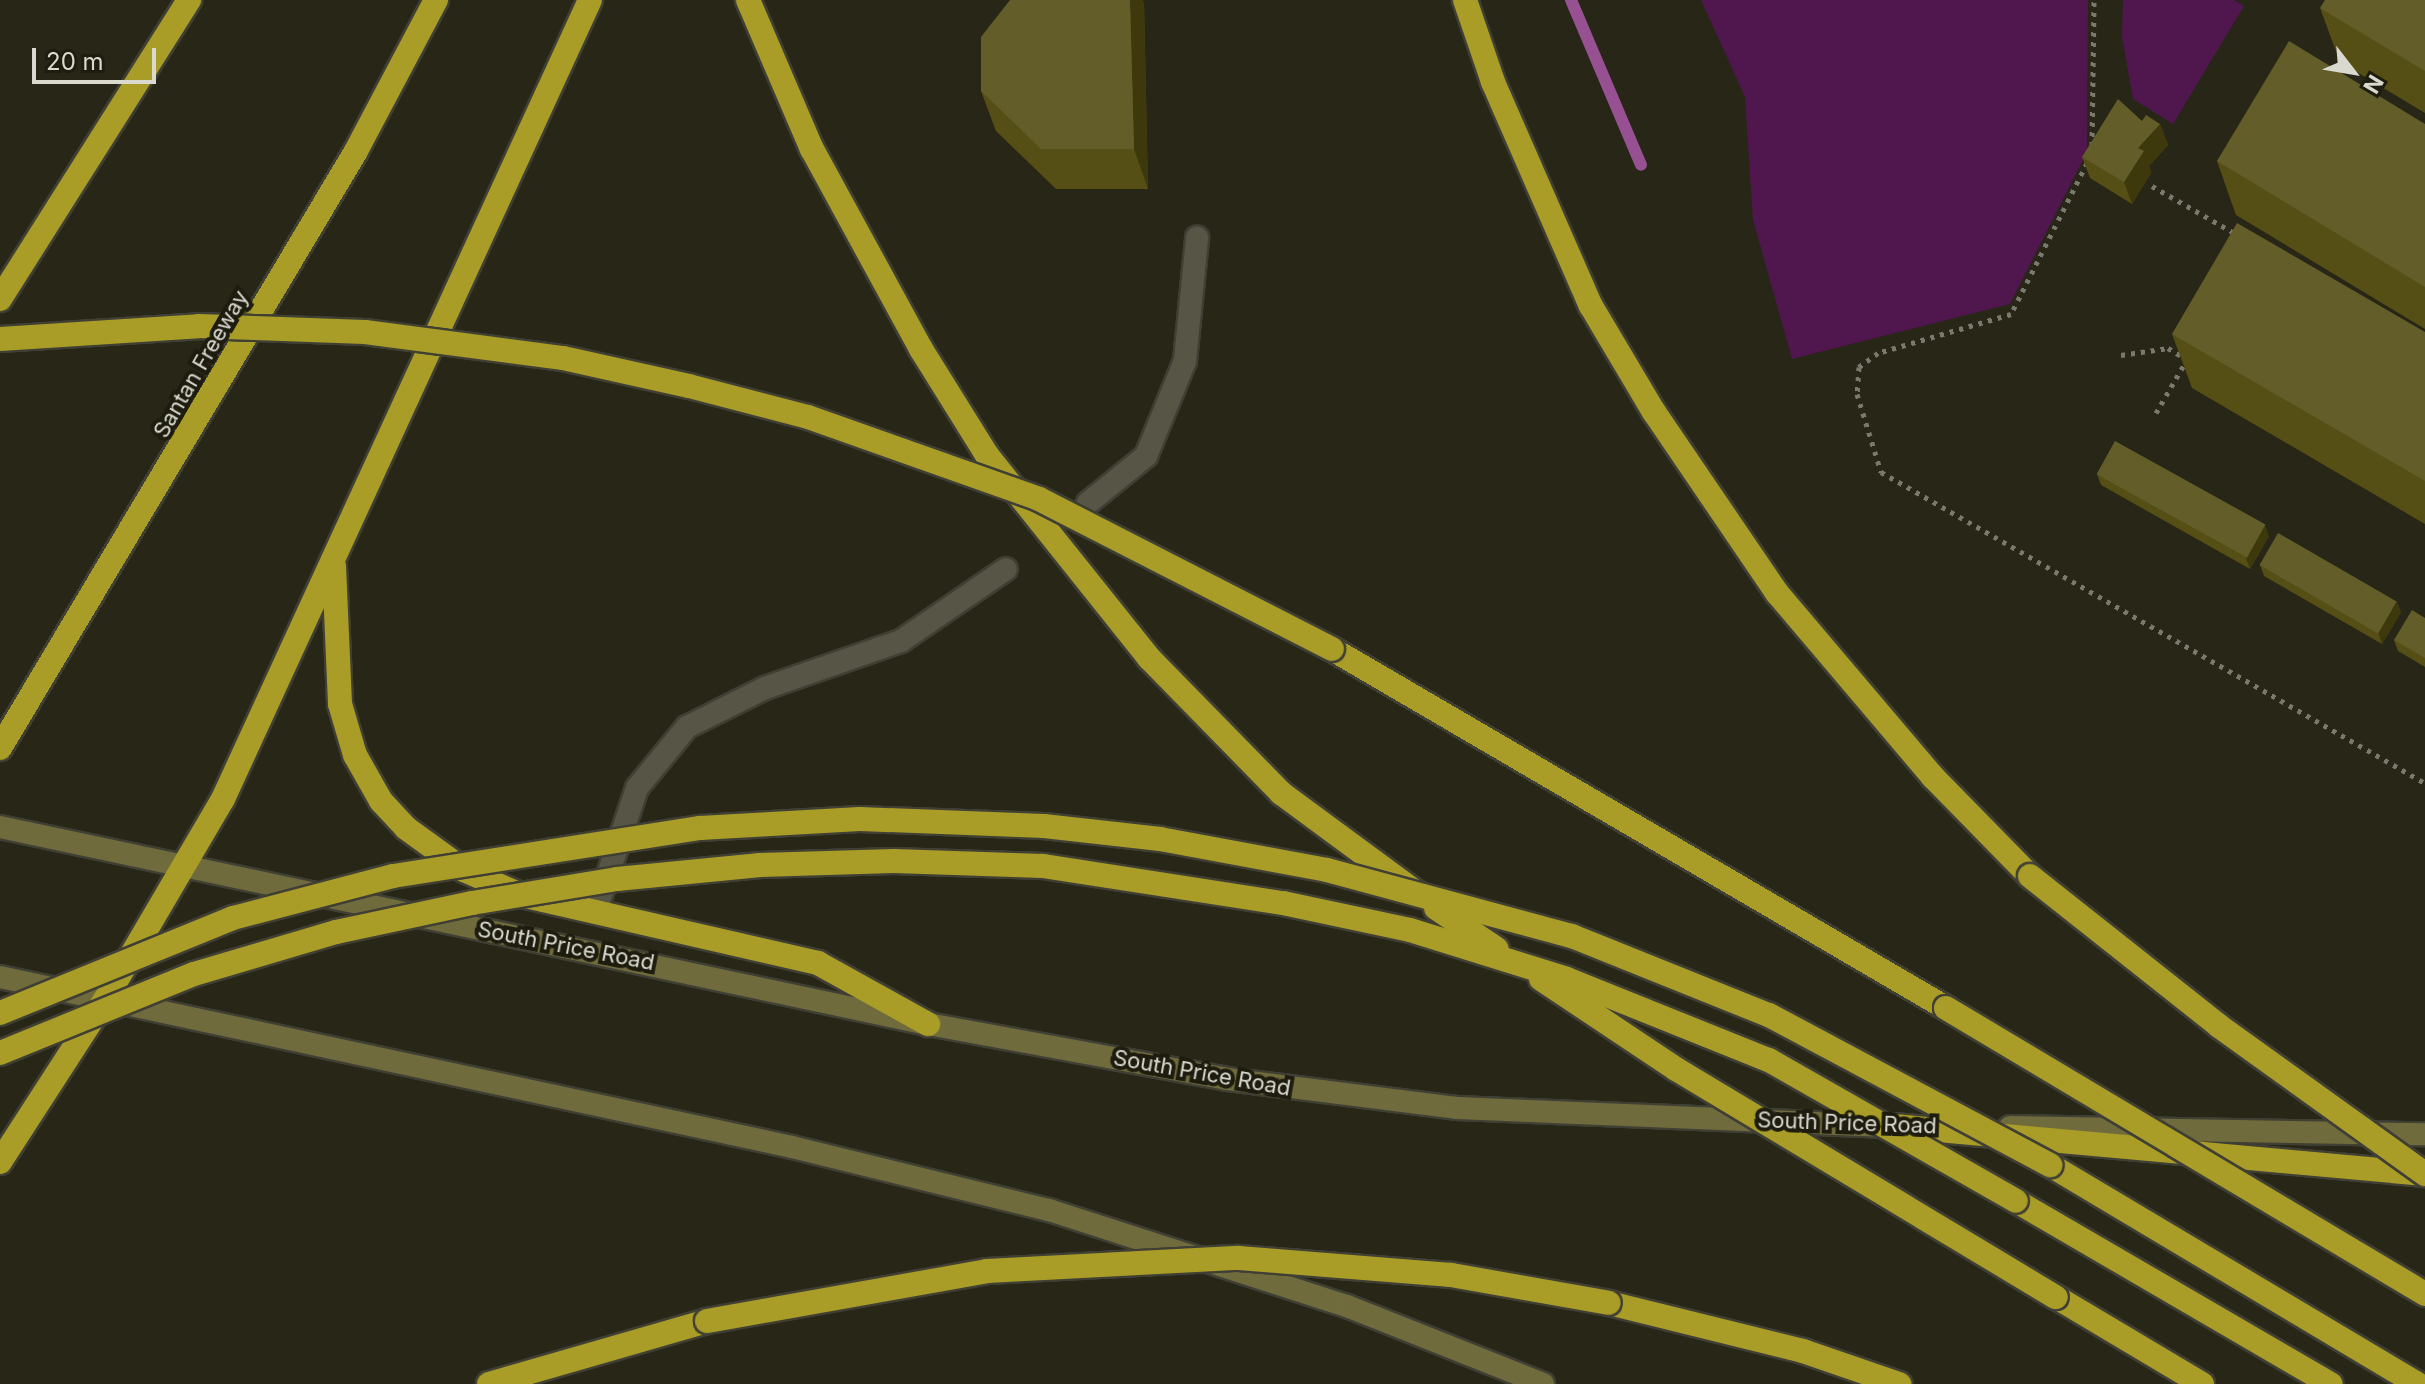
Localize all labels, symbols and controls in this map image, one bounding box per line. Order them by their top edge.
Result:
scale bar [36,32,160,82]
north arrow [2313,32,2393,112]
text: 20 m [46,47,104,76]
text: N [2358,70,2389,98]
street label: Santan Freeway [148,285,254,443]
street label: South Price Road [475,916,657,976]
street label: South Price Road [1111,1044,1293,1102]
street label: South Price Road [1757,1107,1937,1139]

